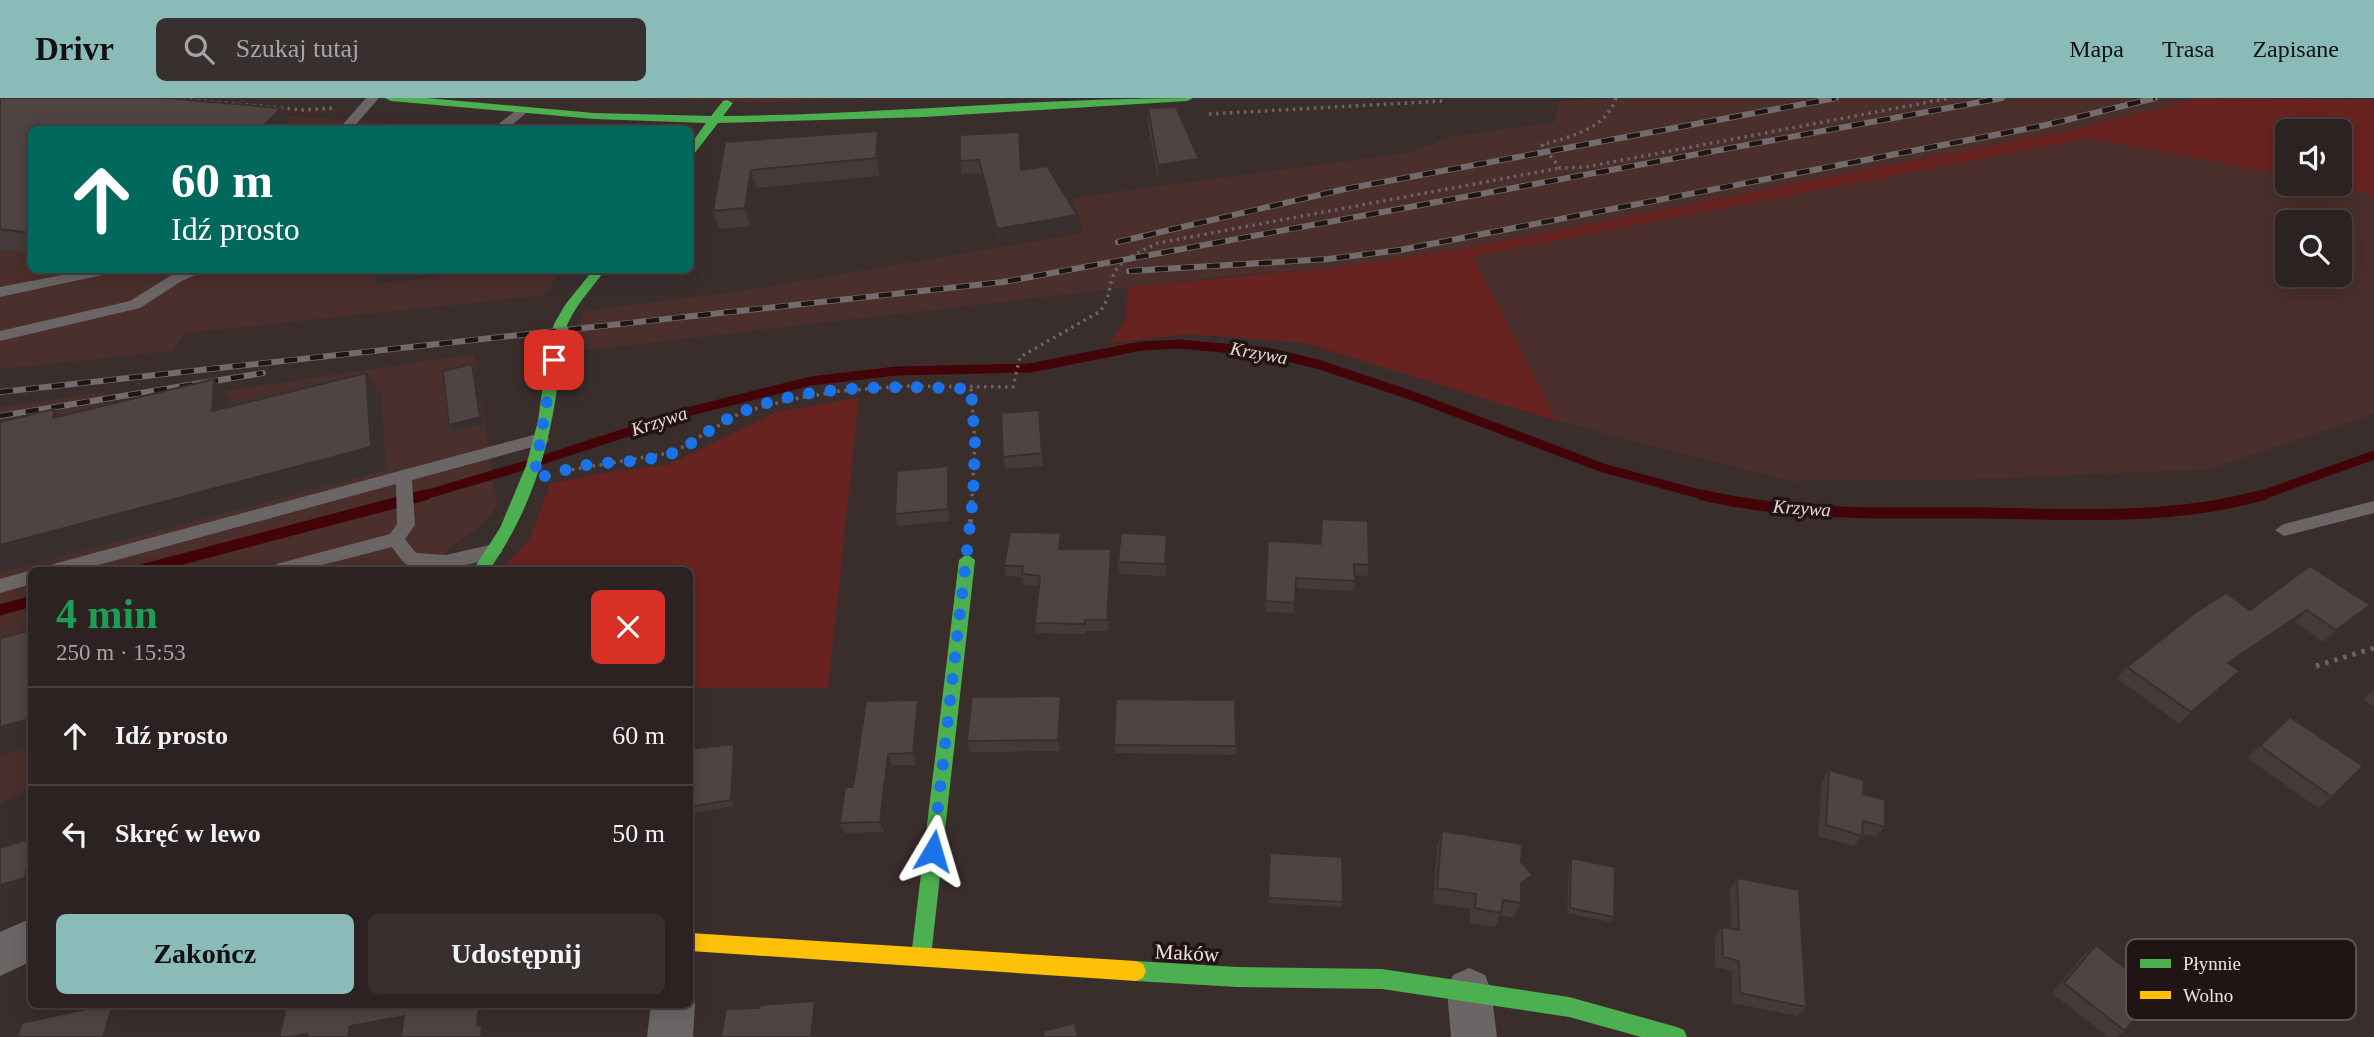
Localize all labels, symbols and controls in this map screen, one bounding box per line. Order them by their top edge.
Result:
search box [156,18,646,81]
icon: search [180,30,218,68]
text: Drivr [35,31,114,67]
text: Szukaj tutaj [236,34,359,63]
text: Mapa [2069,36,2124,62]
text: Trasa [2162,36,2214,62]
text: Zapisane [2252,36,2339,62]
map controls [2275,119,2352,287]
button: sound [2275,119,2352,196]
text: 60 m [171,153,273,208]
icon: ahead [56,154,147,245]
button: search [2275,210,2352,287]
text: Idź prosto [171,211,300,247]
pin [524,330,584,390]
water label: Krzywa [1228,337,1289,368]
icon: arrive [535,341,573,379]
water label: Krzywa [627,402,690,440]
water label: Krzywa [1771,495,1832,521]
button: close [591,590,665,664]
text: 4 min [56,591,158,637]
text: 250 m · 15:53 [56,640,186,665]
icon: ahead [56,717,94,755]
text: Idź prosto [115,721,228,750]
text: 60 m [612,721,665,750]
position arrow [896,814,970,888]
icon: left [56,815,94,853]
text: Skręć w lewo [115,819,261,848]
text: 50 m [612,819,665,848]
button: Zakończ [56,914,354,994]
button: Udostępnij [368,914,665,994]
street label: Maków [1154,939,1220,967]
legend [2126,939,2356,1020]
text: Płynnie [2183,953,2241,974]
text: Wolno [2183,985,2233,1006]

